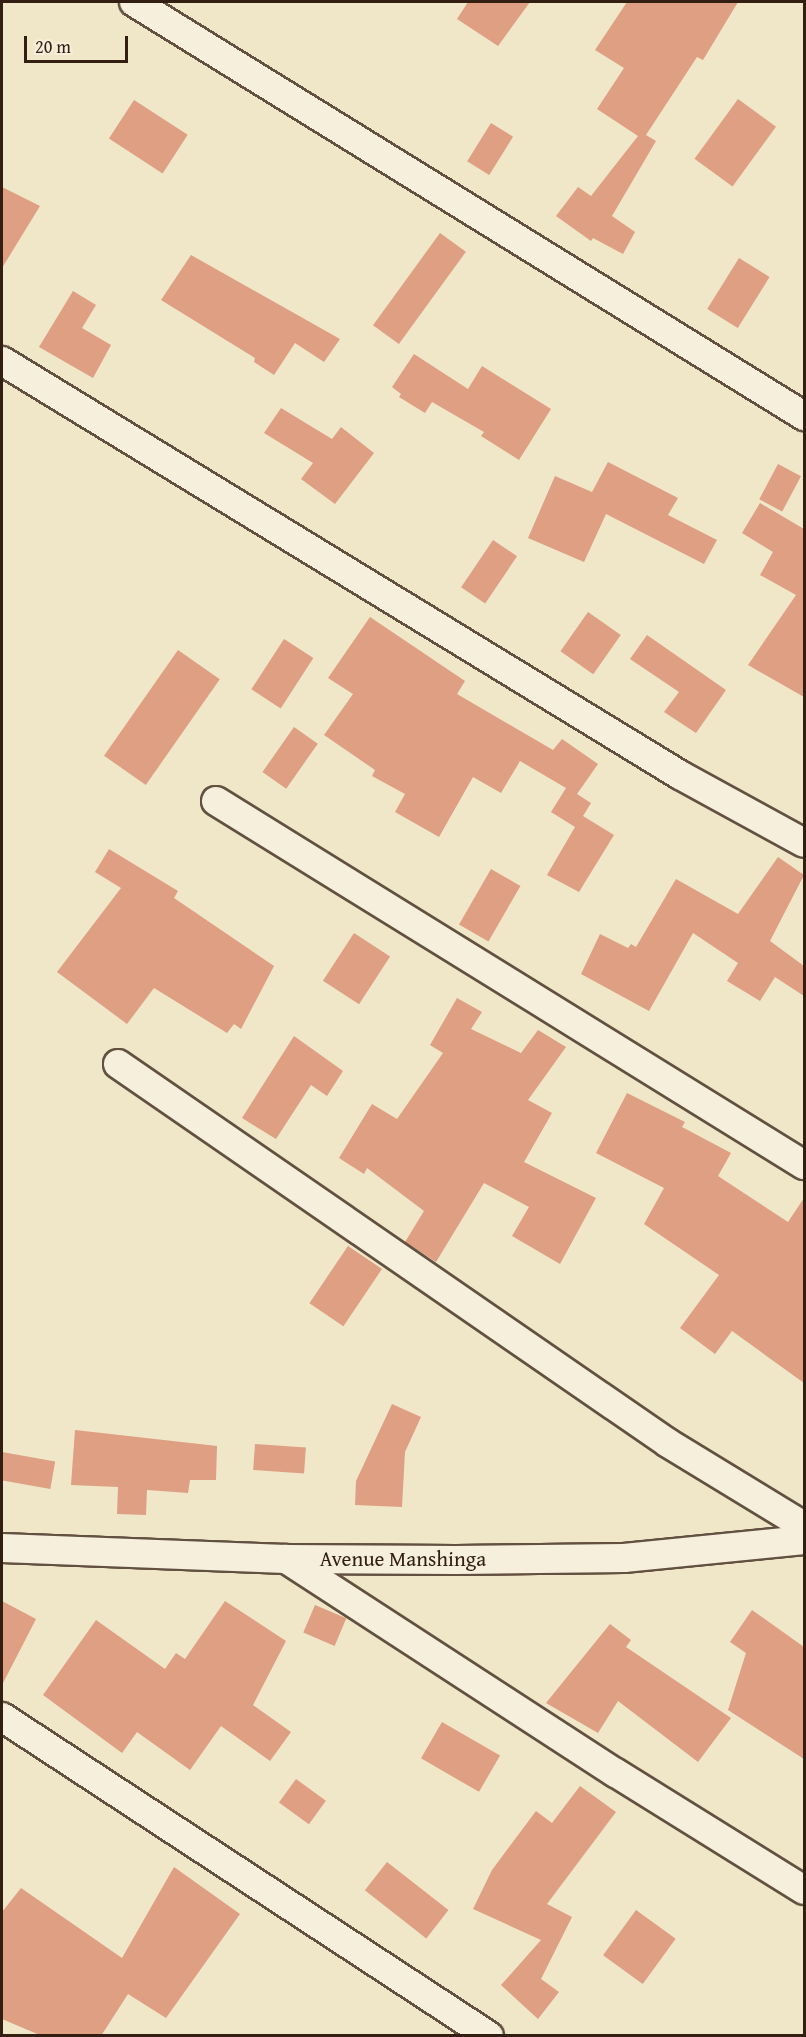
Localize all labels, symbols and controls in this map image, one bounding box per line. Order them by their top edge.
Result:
scale bar [27,24,130,62]
text: 20 m [35,33,71,60]
street label: Avenue Manshinga [320,1546,486,1572]

